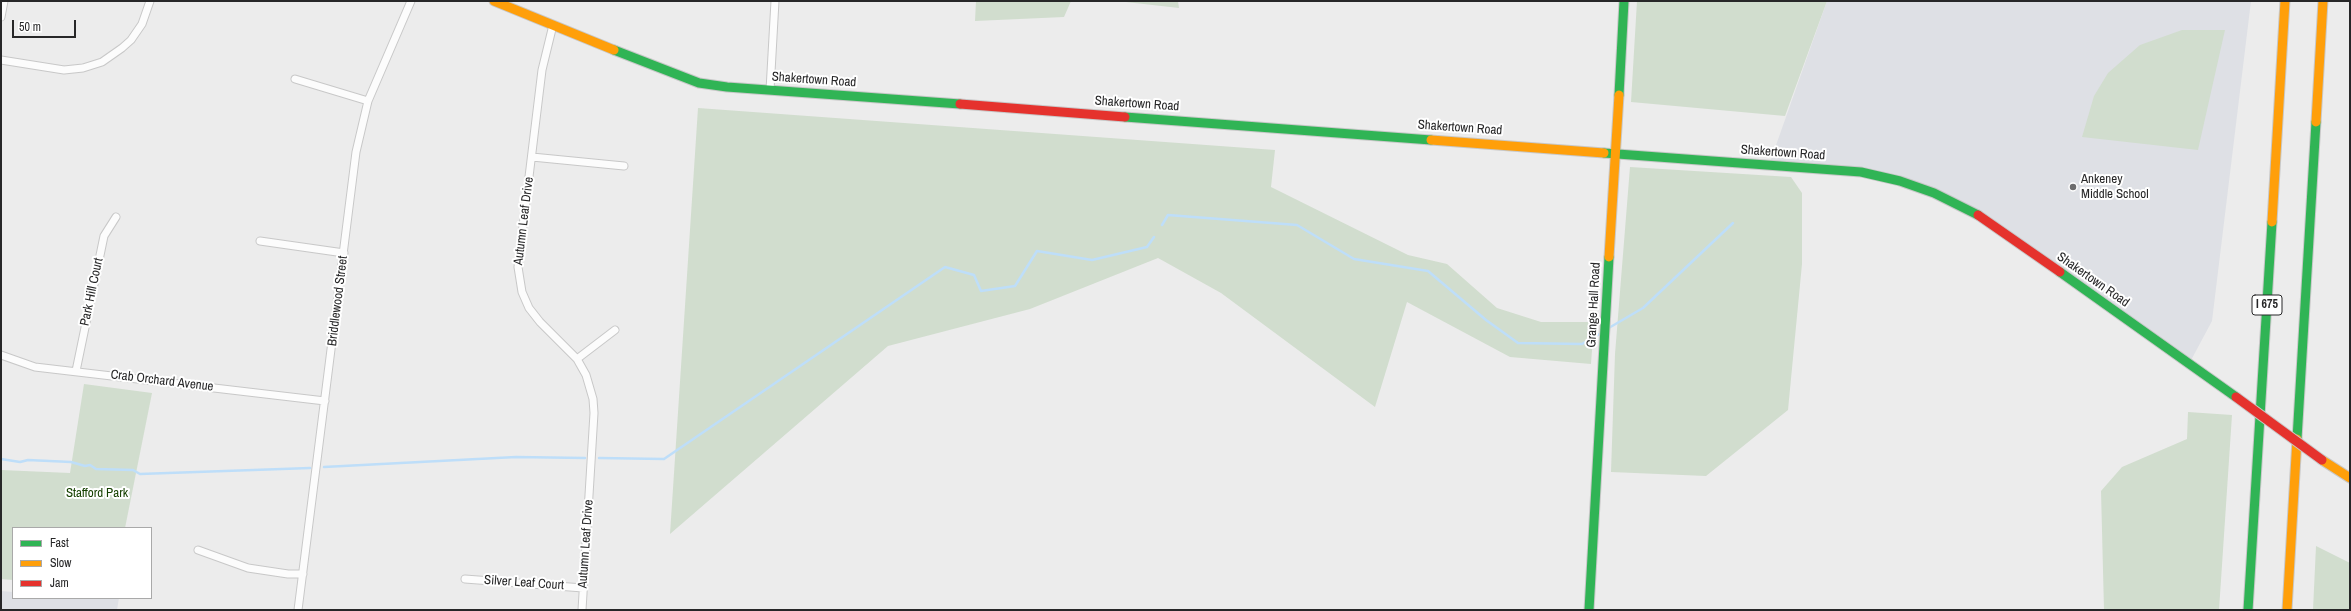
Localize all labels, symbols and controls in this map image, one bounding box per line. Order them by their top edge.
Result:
scale bar [14,12,78,38]
text: 50 m [19,19,41,35]
street label: Shakertown Road [771,69,857,91]
street label: Shakertown Road [1094,93,1180,115]
street label: Shakertown Road [1417,117,1503,139]
street label: Shakertown Road [1740,142,1826,164]
place label: Ankeney Middle School [2081,172,2149,203]
street label: Autumn Leaf Drive [511,176,537,266]
marker: Ankeney Middle School [2068,182,2078,192]
street label: Shakertown Road [2054,249,2132,311]
street label: Briddlewood Street [325,255,351,347]
street label: Park Hill Court [77,256,107,328]
street label: Grange Hall Road [1584,262,1604,348]
road number: I 675 [2252,295,2282,315]
street label: Crab Orchard Avenue [110,367,214,395]
park label: Stafford Park [66,486,128,502]
street label: Autumn Leaf Drive [575,499,597,589]
legend [12,527,152,599]
text: Fast [50,535,69,551]
text: Slow [50,555,71,571]
street label: Silver Leaf Court [484,572,564,594]
text: Jam [50,575,69,591]

